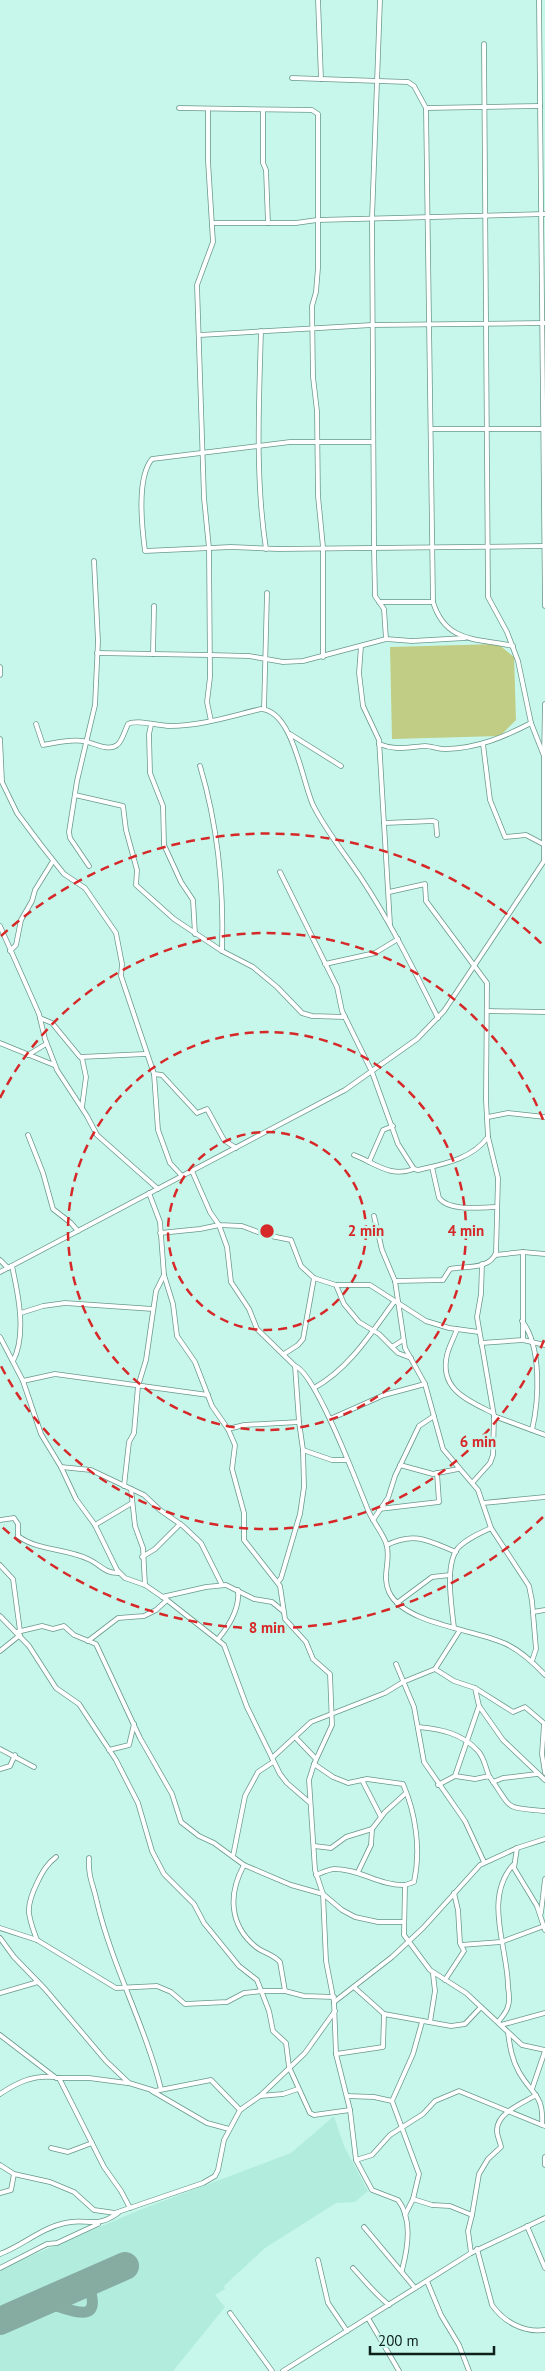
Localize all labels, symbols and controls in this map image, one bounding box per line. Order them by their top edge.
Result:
text: 2 min [348,1221,384,1240]
text: 4 min [448,1221,484,1240]
centre of rings [258,1222,276,1240]
text: 6 min [460,1432,496,1451]
text: 8 min [249,1618,285,1637]
scale bar [370,2324,494,2356]
text: 200 m [378,2331,419,2350]

